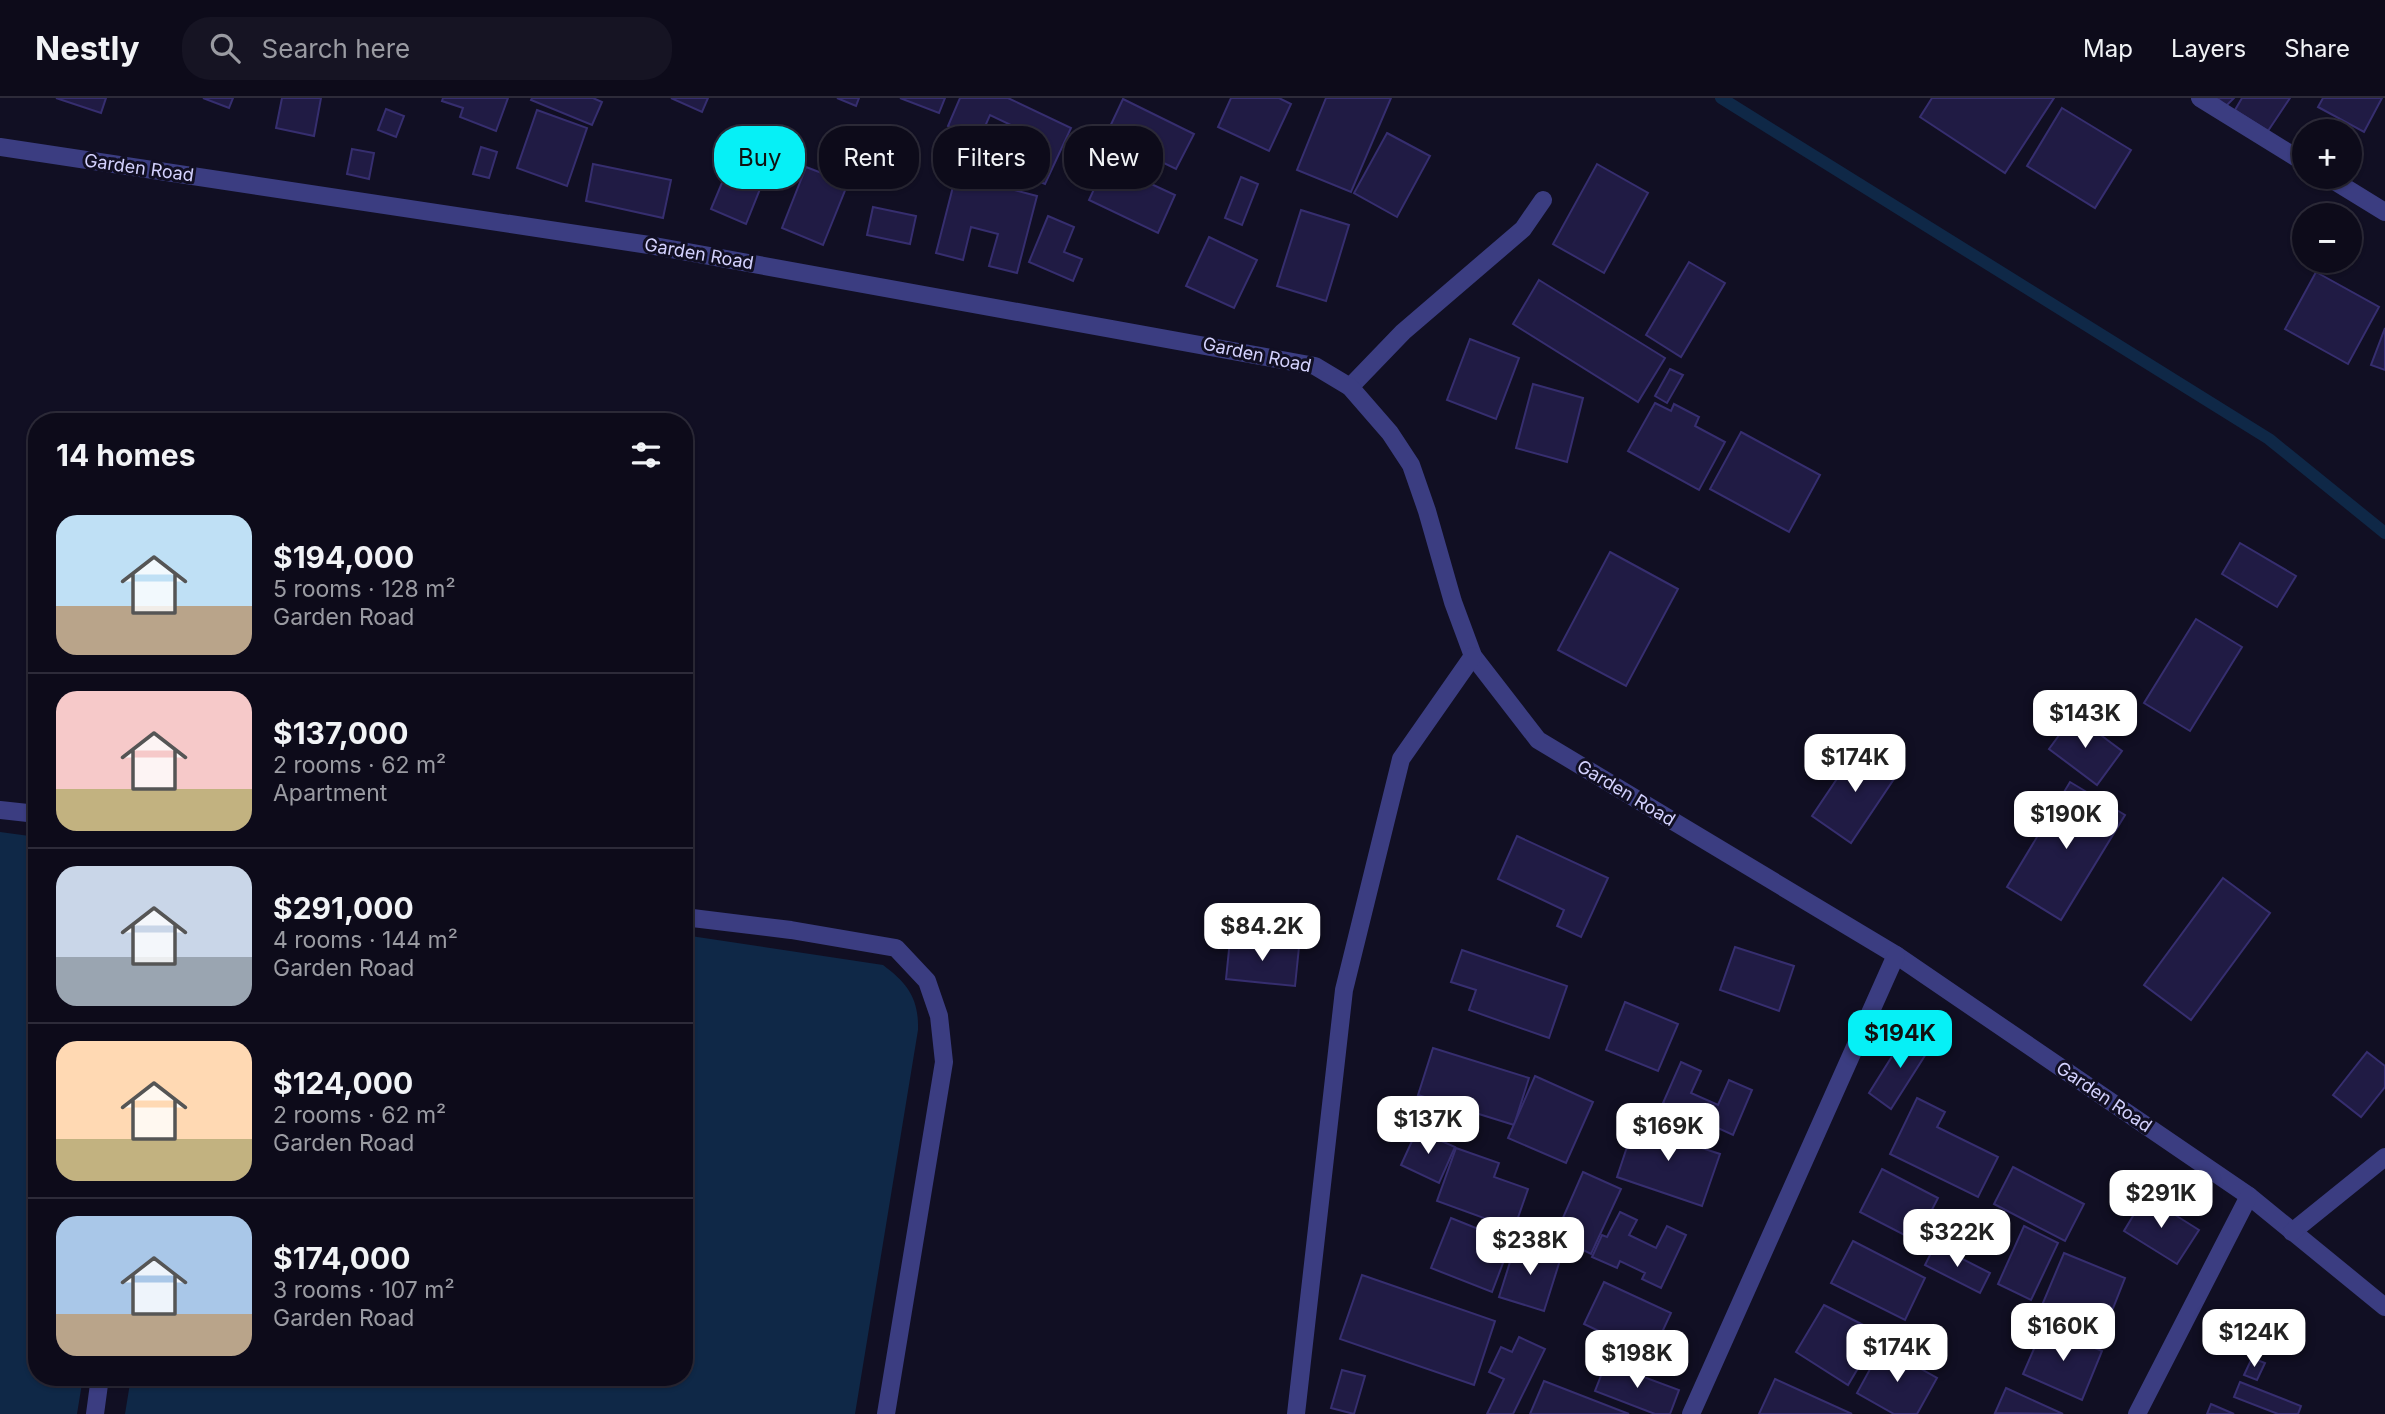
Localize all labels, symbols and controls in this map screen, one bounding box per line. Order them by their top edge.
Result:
search box [182,17,672,80]
text: Nestly [35,28,140,68]
icon: search [206,29,244,67]
text: Search here [262,33,410,64]
text: Map [2083,34,2133,63]
text: Layers [2171,34,2246,63]
text: Share [2284,34,2350,63]
map controls [2292,119,2362,273]
button: + [2292,119,2362,189]
chip: Buy [714,126,805,189]
chip: Rent [819,126,919,189]
chip: Filters [933,126,1050,189]
chip: New [1064,126,1163,189]
street label: Garden Road [83,149,195,186]
button: − [2292,203,2362,273]
street label: Garden Road [643,234,755,273]
street label: Garden Road [1201,333,1313,376]
icon: filters [627,436,665,474]
text: 14 homes [56,437,195,473]
text: $194,000 [273,539,414,575]
icon: home [112,543,196,627]
text: 5 rooms · 128 m² [273,575,456,603]
text: Garden Road [273,603,414,631]
pin: $143K [2036,690,2134,750]
text: $143K [2049,699,2121,727]
text: $137,000 [273,715,408,751]
icon: home [112,719,196,803]
pin: $174K [1806,734,1904,794]
text: $174K [1820,743,1890,771]
text: 2 rooms · 62 m² [273,751,446,779]
street label: Garden Road [1573,755,1679,830]
text: Apartment [273,779,387,807]
pin: $190K [2017,792,2115,851]
text: $190K [2030,800,2102,828]
text: $291,000 [273,890,414,926]
icon: home [112,894,196,978]
pin: $84.2K [1205,904,1319,963]
text: $84.2K [1220,912,1304,940]
text: 4 rooms · 144 m² [273,926,458,954]
text: Garden Road [273,954,414,982]
pin: $194K [1851,1010,1949,1070]
text: $194K [1864,1019,1936,1047]
street label: Garden Road [2053,1057,2156,1136]
text: $124,000 [273,1065,413,1101]
icon: home [112,1069,196,1153]
pin: $137K [1379,1096,1477,1156]
text: 2 rooms · 62 m² [273,1101,446,1129]
pin: $169K [1619,1104,1717,1163]
text: $137K [1393,1105,1463,1133]
text: $169K [1632,1112,1704,1140]
text: Garden Road [273,1129,414,1157]
pin: $291K [2112,1170,2210,1230]
text: $291K [2126,1179,2196,1207]
pin: $322K [1908,1210,2006,1269]
pin: $238K [1481,1218,1579,1277]
text: $322K [1919,1218,1995,1246]
text: $238K [1492,1226,1568,1254]
text: $174,000 [273,1240,410,1276]
icon: home [112,1244,196,1328]
text: 3 rooms · 107 m² [273,1276,455,1304]
text: Garden Road [273,1304,414,1332]
pin: $160K [2014,1304,2112,1363]
pin: $124K [2205,1310,2303,1369]
text: $160K [2027,1312,2099,1340]
text: $124K [2218,1318,2290,1346]
pin: $174K [1848,1324,1946,1384]
pin: $198K [1588,1330,1686,1390]
text: $174K [1862,1333,1932,1361]
text: $198K [1601,1339,1673,1367]

